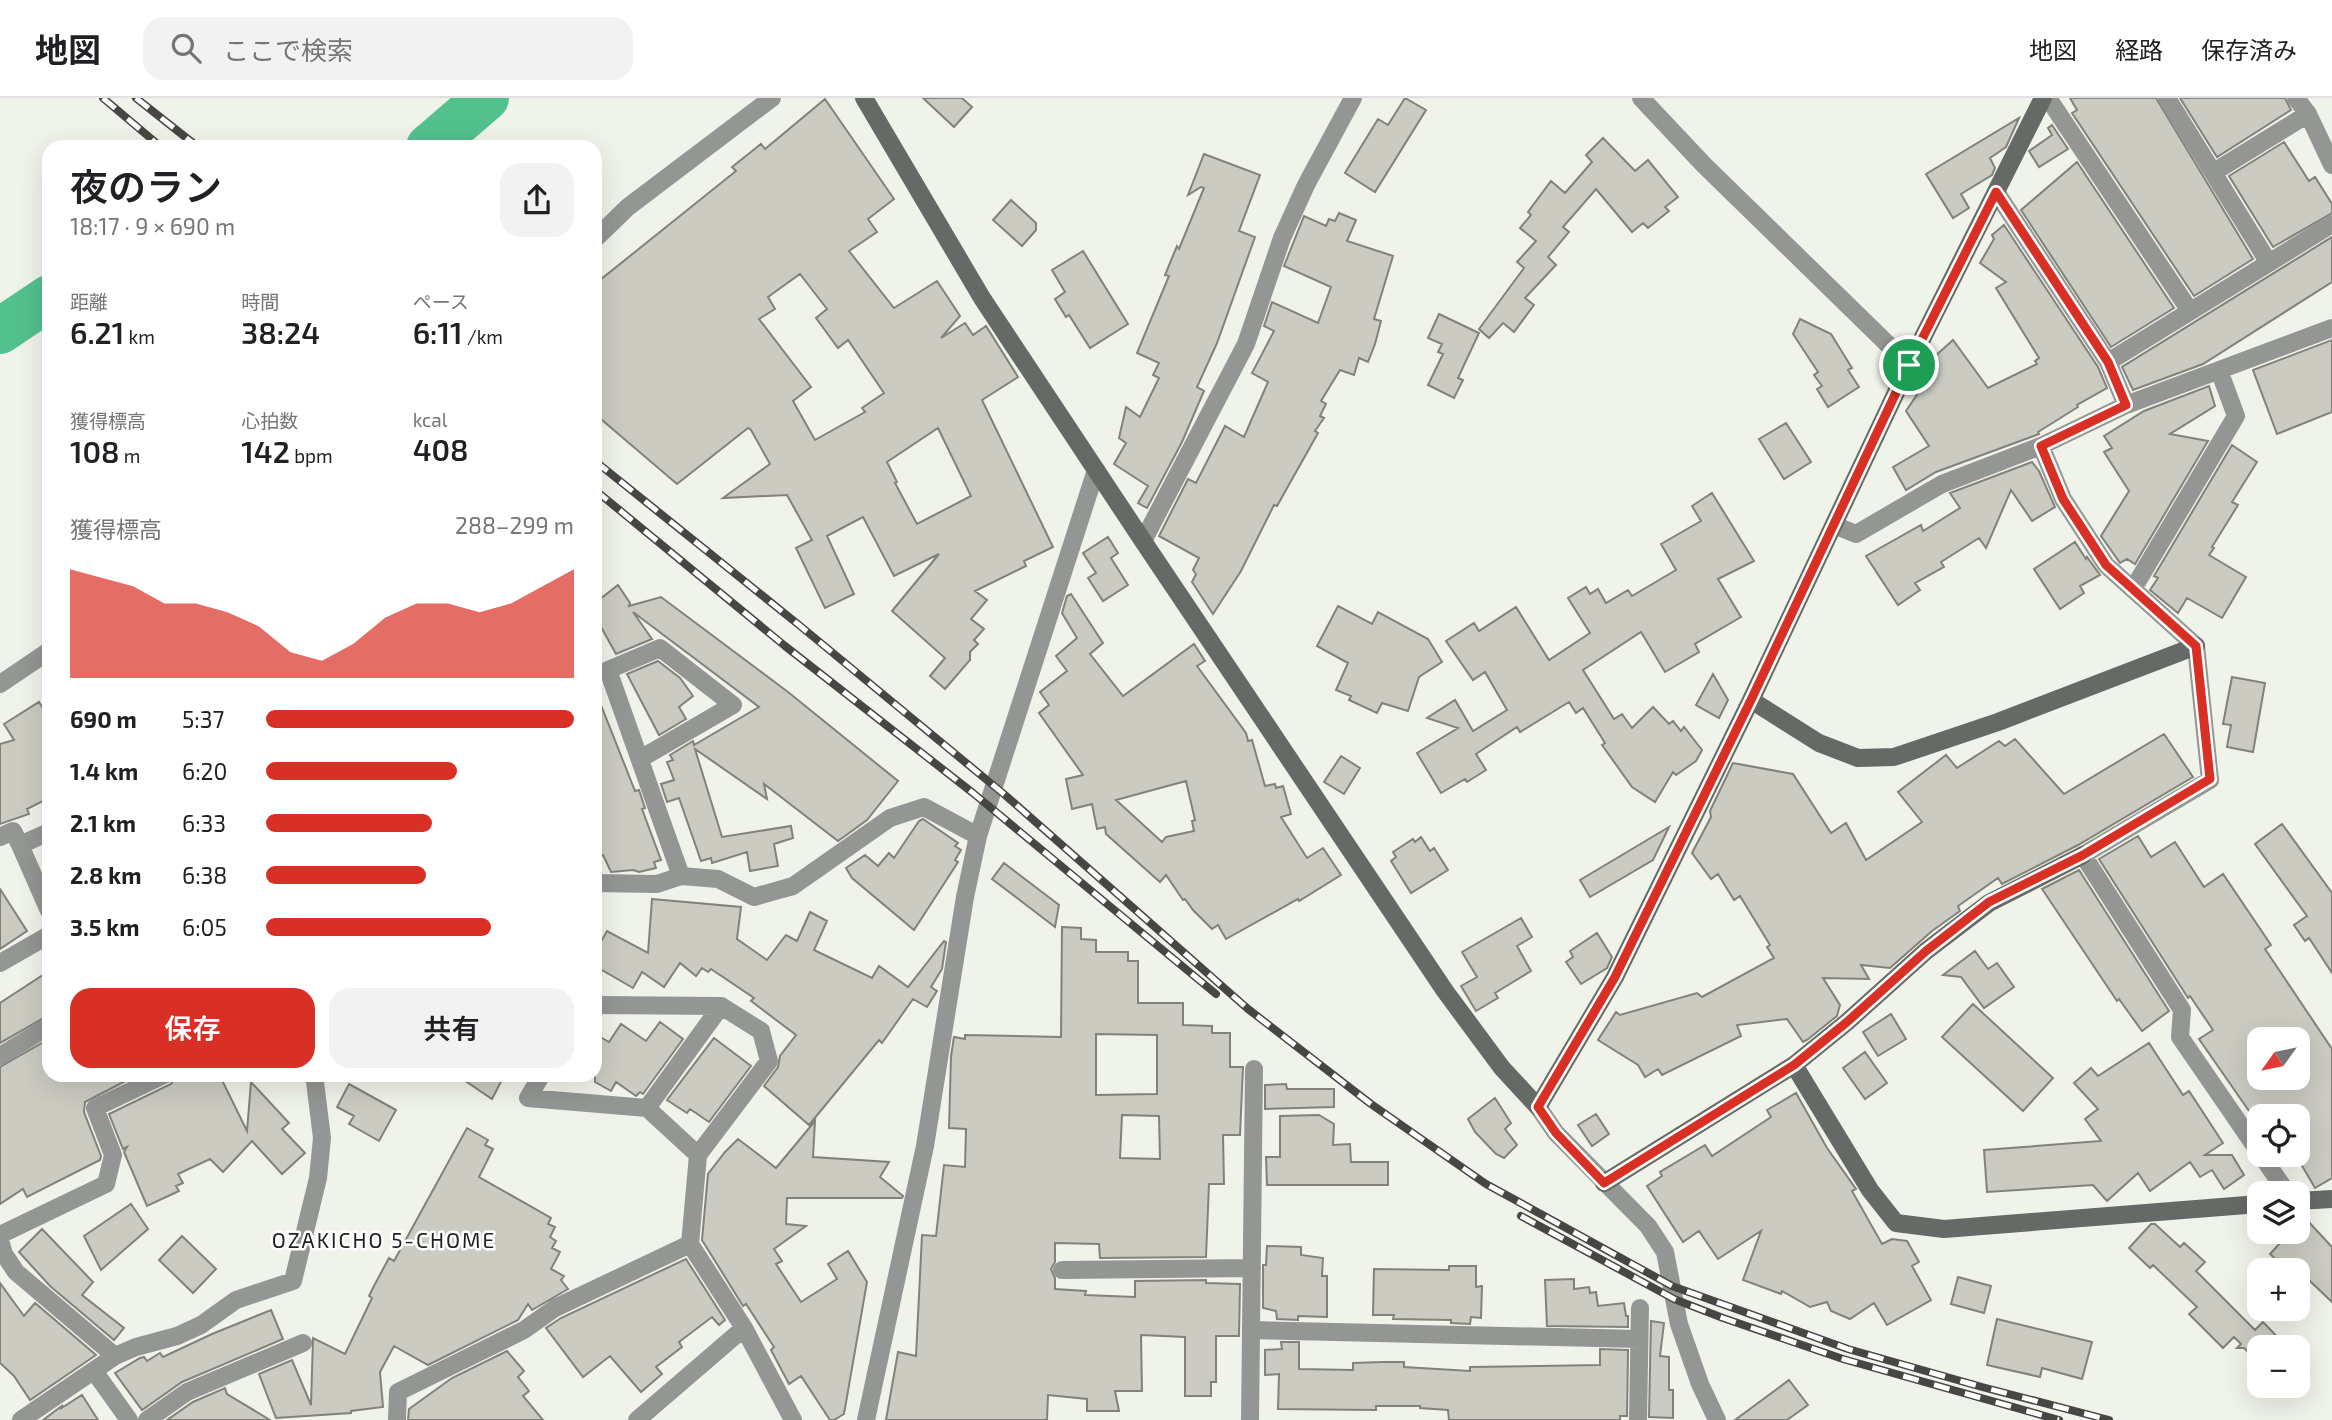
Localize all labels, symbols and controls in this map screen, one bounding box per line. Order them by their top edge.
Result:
search box [143,17,633,80]
text: 地図 [35,29,101,69]
icon: search [167,29,205,67]
text: ここで検索 [223,34,353,65]
text: 地図 [2029,35,2077,64]
text: 経路 [2115,35,2163,64]
text: 保存済み [2201,35,2297,64]
text: 夜のラン [70,163,222,209]
button: share [500,163,574,237]
text: 18:17 · 9 × 690 m [70,212,235,240]
text: 距離 [70,290,108,313]
text: 時間 [241,290,279,313]
text: ペース [413,290,469,313]
text: 6.21 [70,314,124,350]
text: 38:24 [241,314,320,350]
text: 6:11 [413,314,463,350]
text: km [124,325,155,348]
text: /km [463,325,503,348]
pin [1879,335,1939,395]
icon: arrive [1890,346,1928,384]
text: kcal [413,408,447,431]
text: 獲得標高 [70,409,146,432]
text: 心拍数 [241,409,298,432]
text: 408 [413,431,469,467]
text: 108 [70,433,120,469]
text: 142 [241,433,290,469]
text: m [120,444,140,467]
text: bpm [290,444,333,467]
text: 288–299 m [455,511,574,539]
text: 獲得標高 [70,515,162,543]
text: 690 m [70,705,137,733]
text: 5:37 [182,705,224,733]
text: 1.4 km [70,757,138,785]
text: 6:20 [182,757,227,785]
text: 2.1 km [70,809,136,837]
text: 6:33 [182,809,226,837]
text: 2.8 km [70,861,141,889]
text: 6:38 [182,861,227,889]
text: 3.5 km [70,913,139,941]
text: 6:05 [182,913,227,941]
button: 保存 [70,988,315,1068]
button: 共有 [329,988,574,1068]
north arrow [2247,1027,2310,1090]
map controls [2247,1027,2310,1398]
button: locate [2247,1104,2310,1167]
button: layers [2247,1181,2310,1244]
district label: OZAKICHO 5-CHOME [272,1227,496,1252]
button: + [2247,1258,2310,1321]
button: − [2247,1335,2310,1398]

